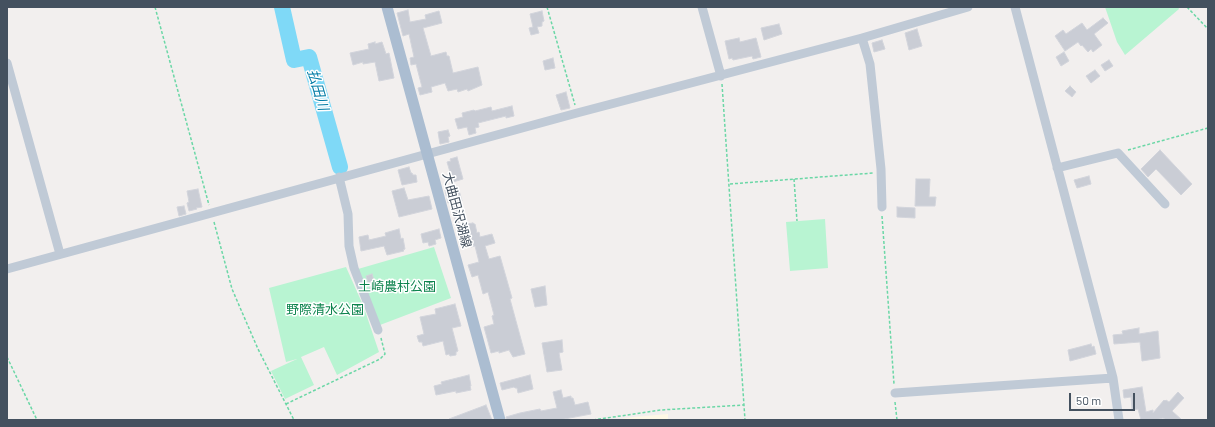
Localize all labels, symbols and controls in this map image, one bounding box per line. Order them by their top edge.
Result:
water label: 払田川 [304,67,332,113]
street label: 大曲田沢湖線 [439,170,475,250]
park label: 土崎農村公園 [358,279,436,295]
park label: 野際清水公園 [286,302,364,318]
scale bar [1071,385,1137,411]
text: 50 m [1076,393,1101,407]

